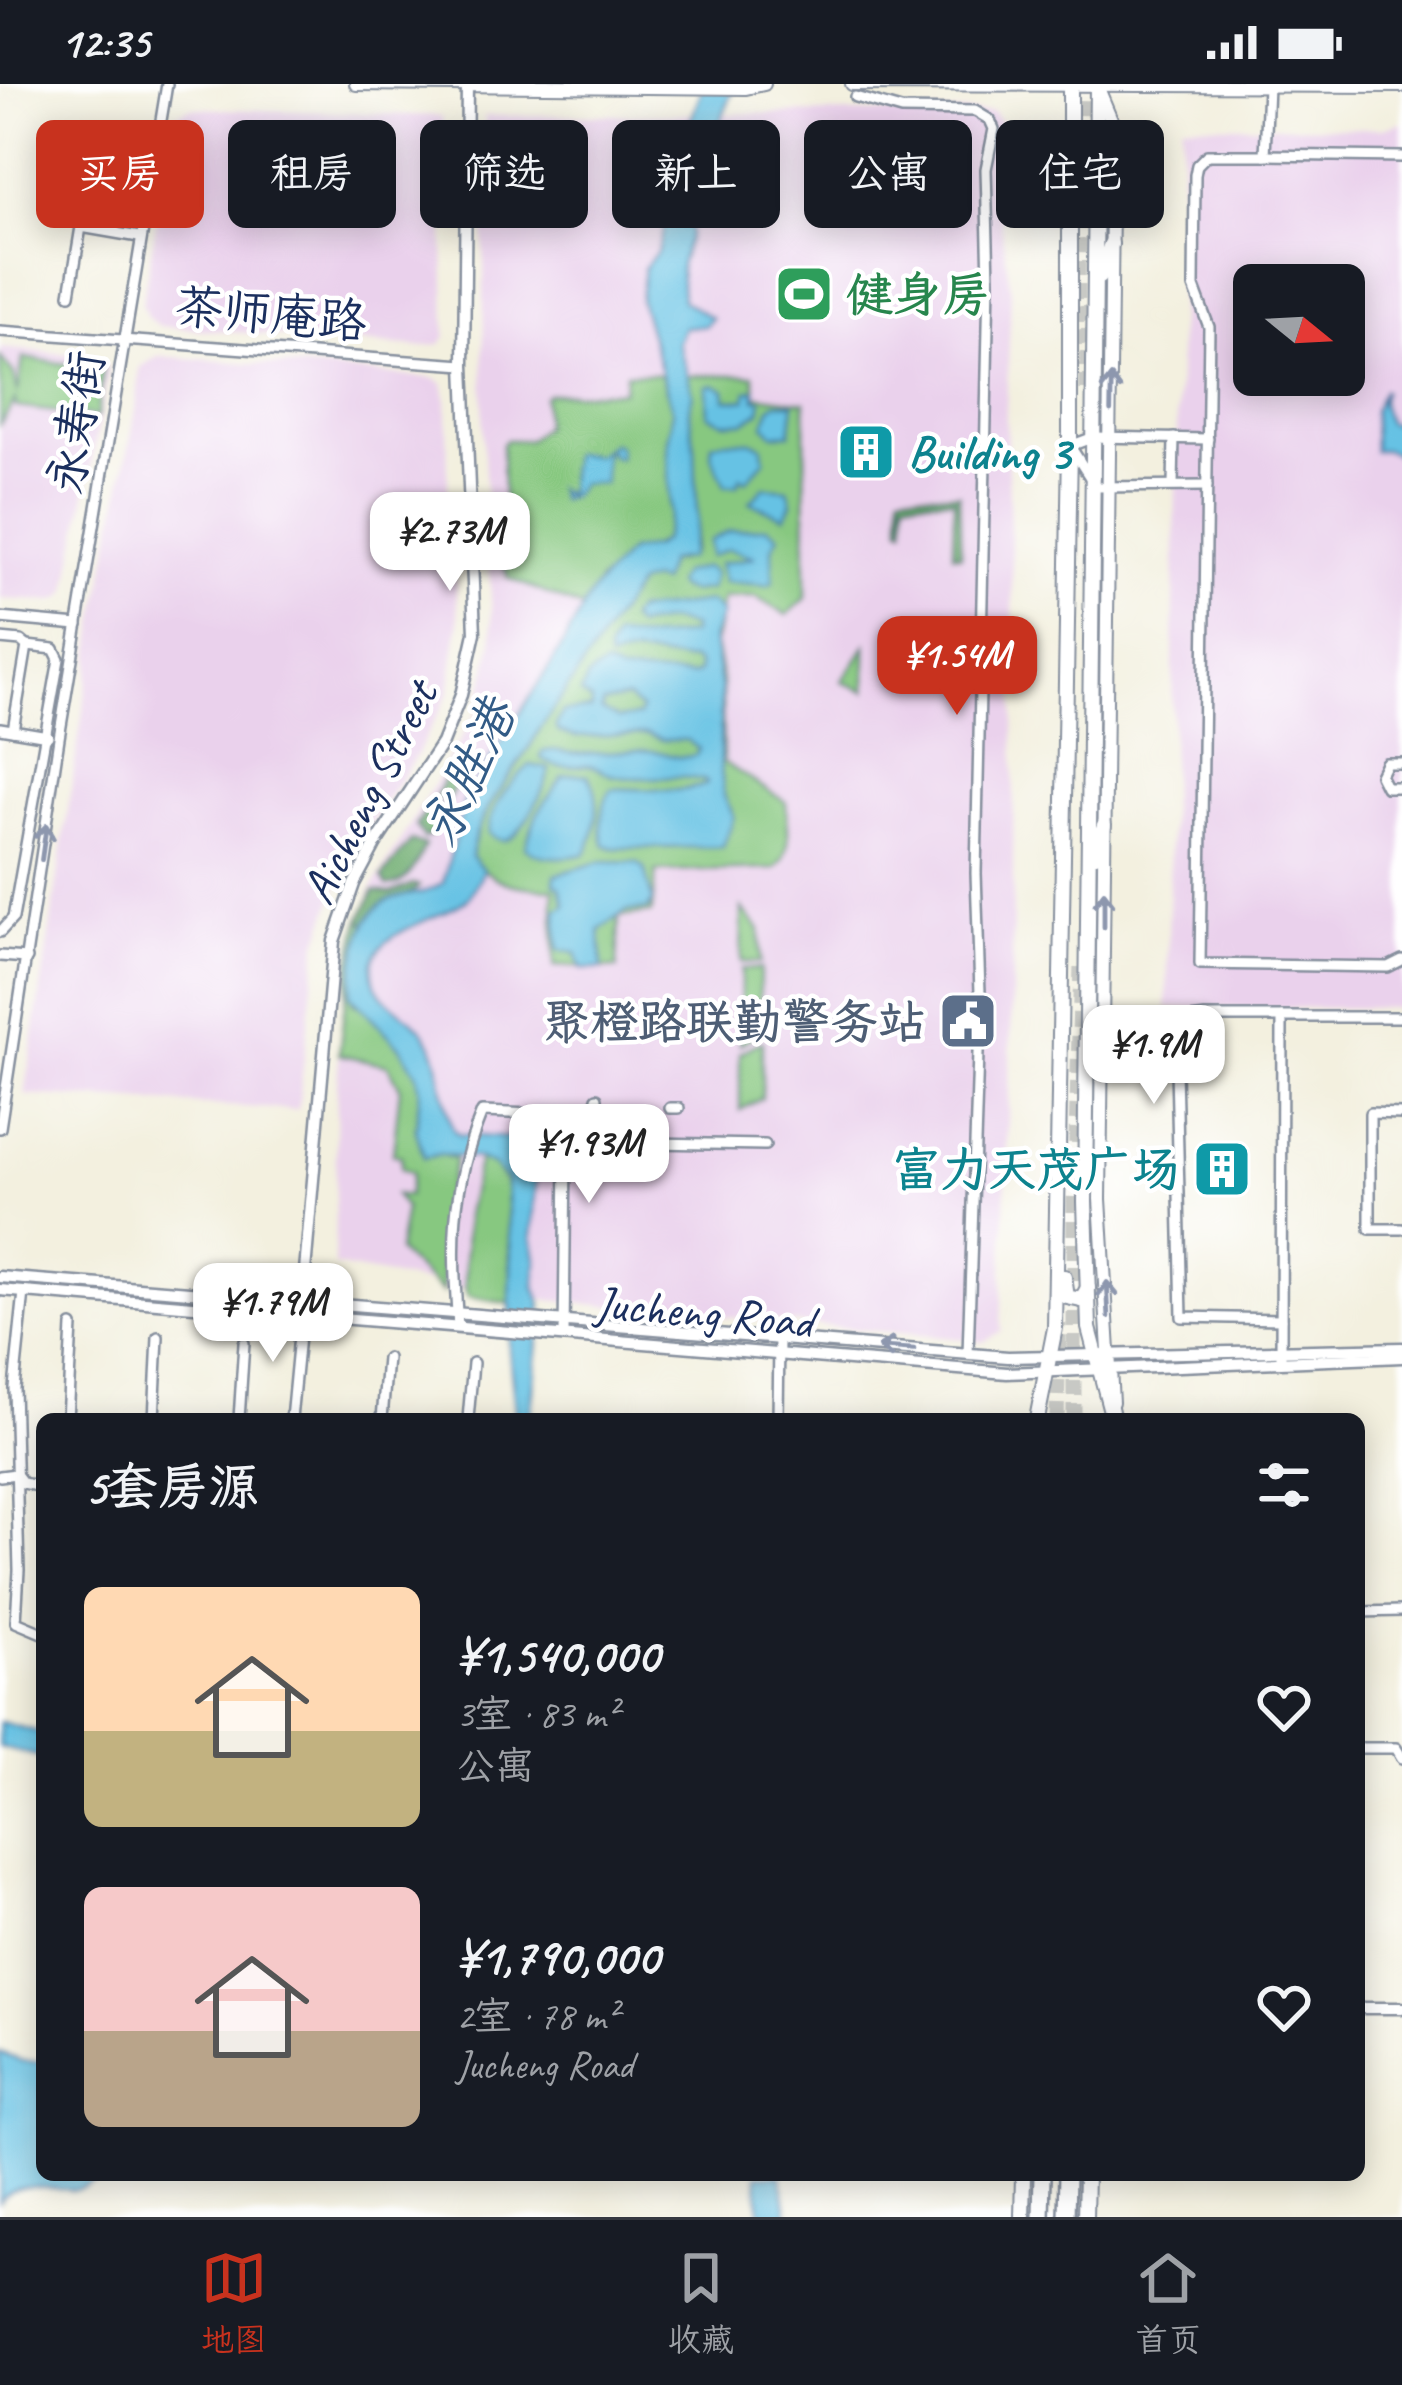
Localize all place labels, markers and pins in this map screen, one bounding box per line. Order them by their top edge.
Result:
sports icon: 健身房 [773,263,835,325]
place label: 健身房 [846,265,990,325]
building icon: Building 3 [835,421,897,483]
place label: Building 3 [908,423,1075,483]
pin: ¥2.73M [352,492,548,594]
pin: ¥1.54M [859,616,1055,718]
public building icon: 聚橙路联勤警务站 [937,990,999,1052]
place label: 聚橙路联勤警务站 [542,992,926,1052]
pin: ¥1.9M [1070,1005,1238,1107]
pin: ¥1.93M [491,1104,687,1206]
building icon: 富力天茂广场 [1191,1138,1253,1200]
place label: 富力天茂广场 [892,1140,1180,1200]
pin: ¥1.79M [175,1263,371,1365]

